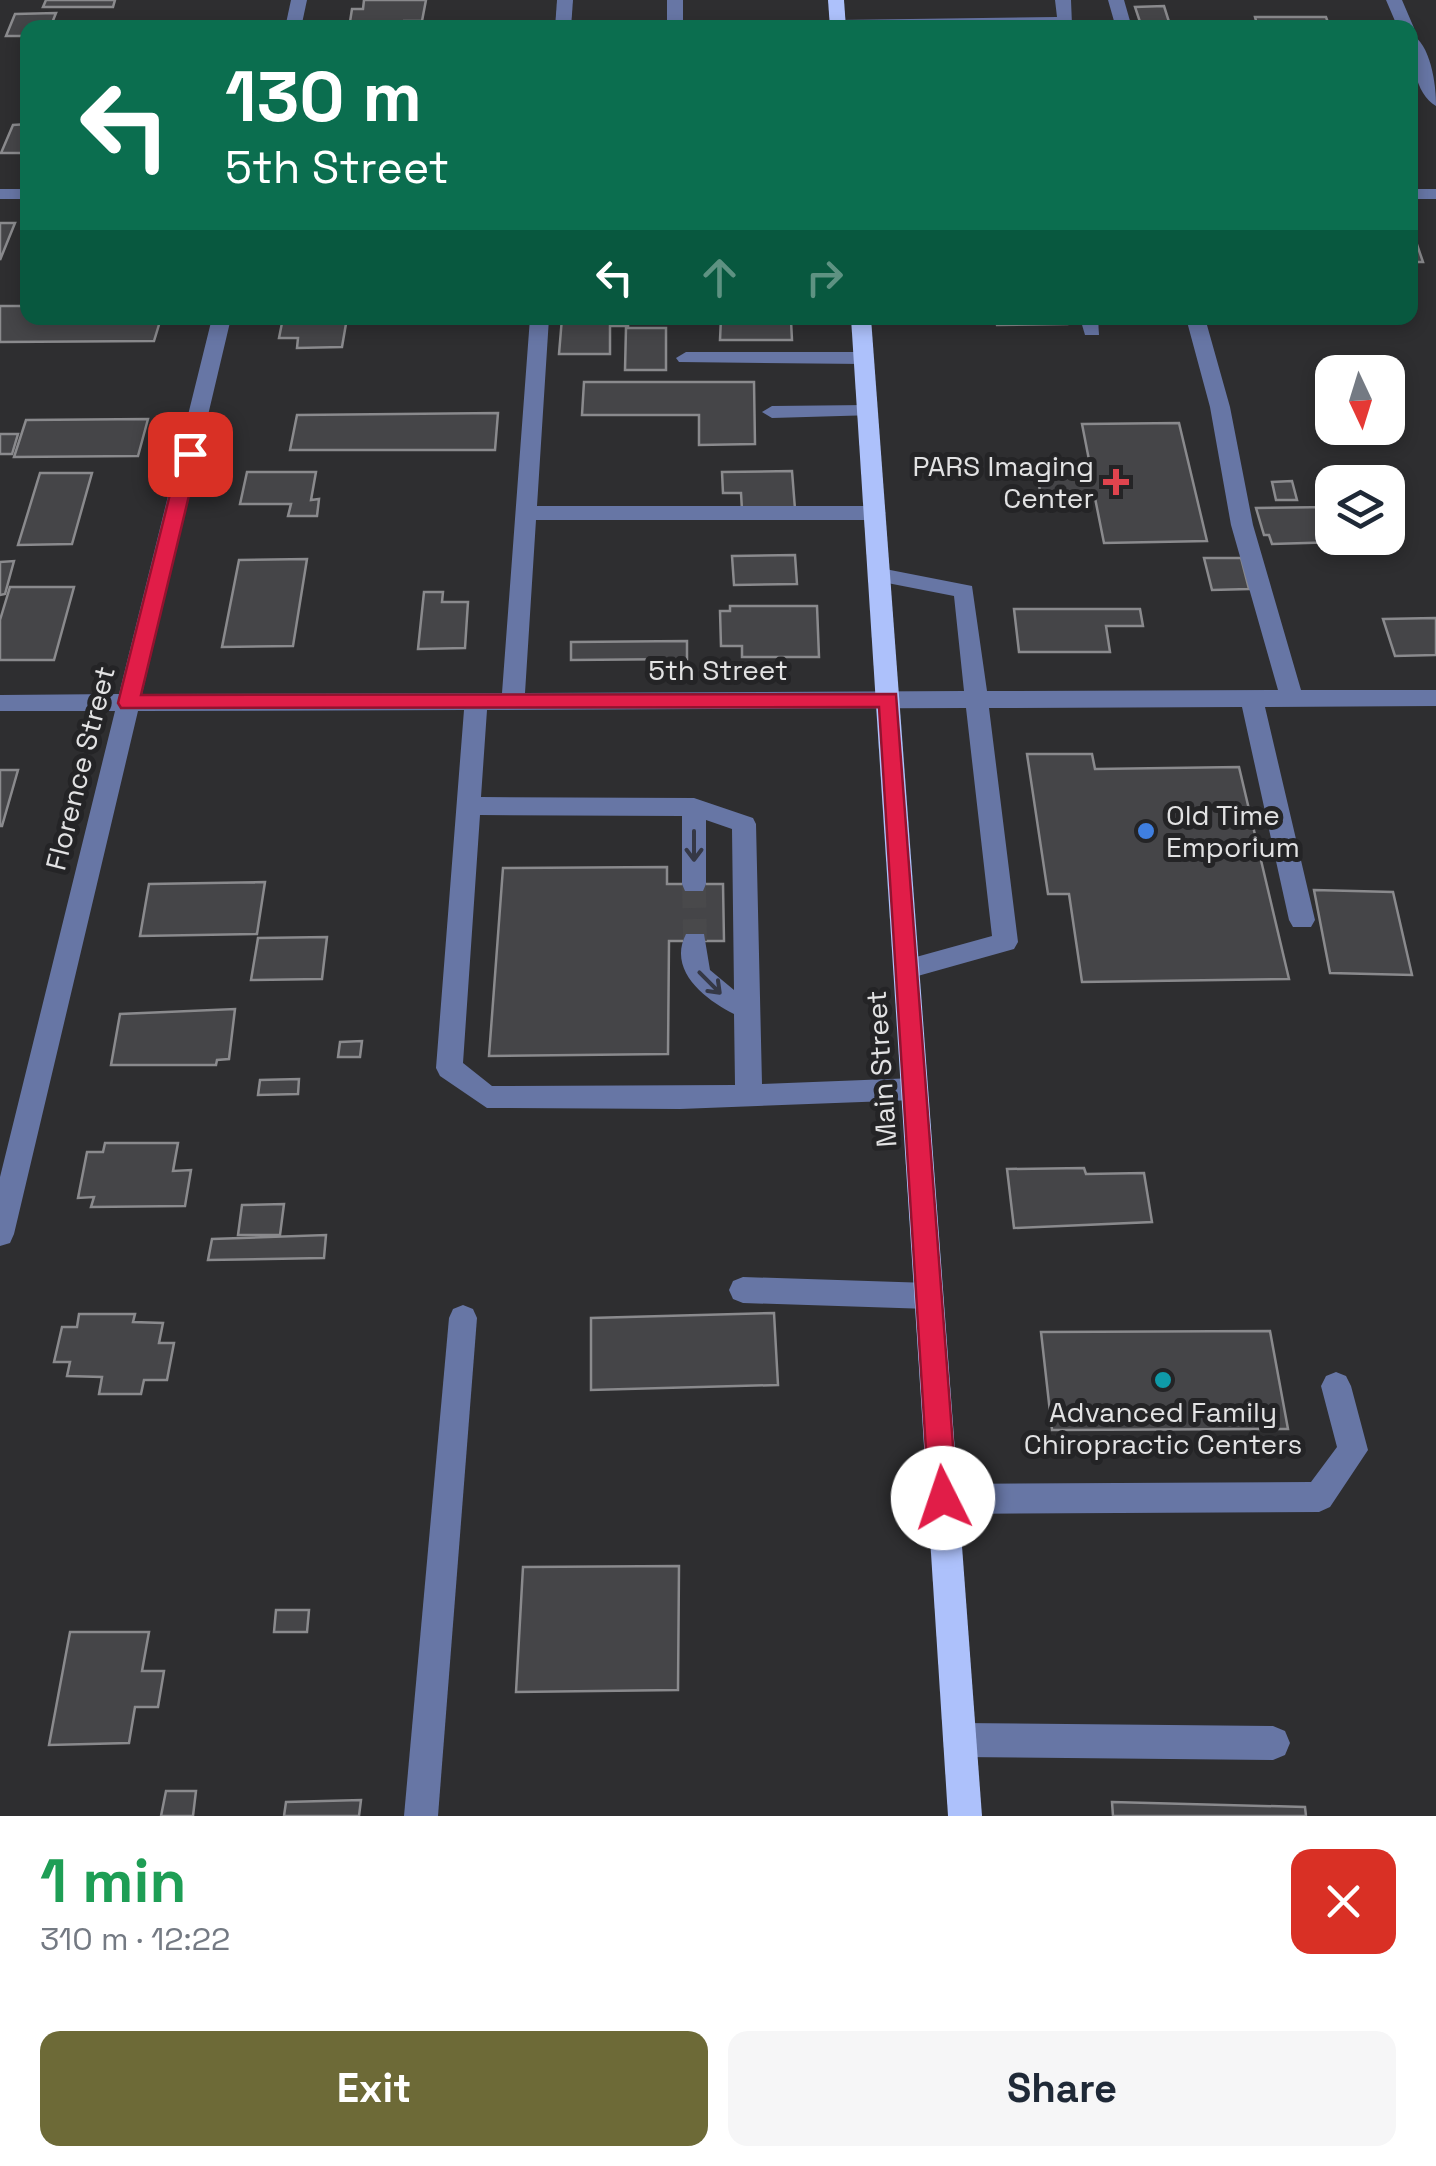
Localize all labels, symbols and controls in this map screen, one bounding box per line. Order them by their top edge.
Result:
text: 130 m [225,52,422,141]
icon: left [60,60,190,190]
text: 5th Street [225,139,449,196]
icon: left [587,250,642,305]
icon: ahead [692,250,747,305]
icon: right [797,250,852,305]
north arrow [1315,355,1405,445]
map controls [1315,355,1405,555]
pin [148,412,233,497]
icon: arrive [163,427,218,482]
place label: PARS Imaging Center [912,448,1094,516]
button: layers [1315,465,1405,555]
marker: PARS Imaging Center [1103,469,1129,495]
street label: 5th Street [648,652,788,688]
street label: Florence Street [37,662,123,874]
place label: Old Time Emporium [1166,797,1300,865]
marker: Old Time Emporium [1135,820,1157,842]
one-way arrow [684,828,704,861]
one-way arrow [697,970,722,995]
street label: Main Street [858,989,904,1149]
marker: Advanced Family Chiropractic Centers [1152,1369,1174,1391]
place label: Advanced Family Chiropractic Centers [1024,1394,1302,1462]
position arrow [891,1446,995,1550]
text: 1 min [40,1843,187,1920]
button: close [1291,1849,1396,1954]
text: 310 m · 12:22 [40,1919,230,1959]
button: Exit [40,2031,708,2146]
button: Share [728,2031,1396,2146]

